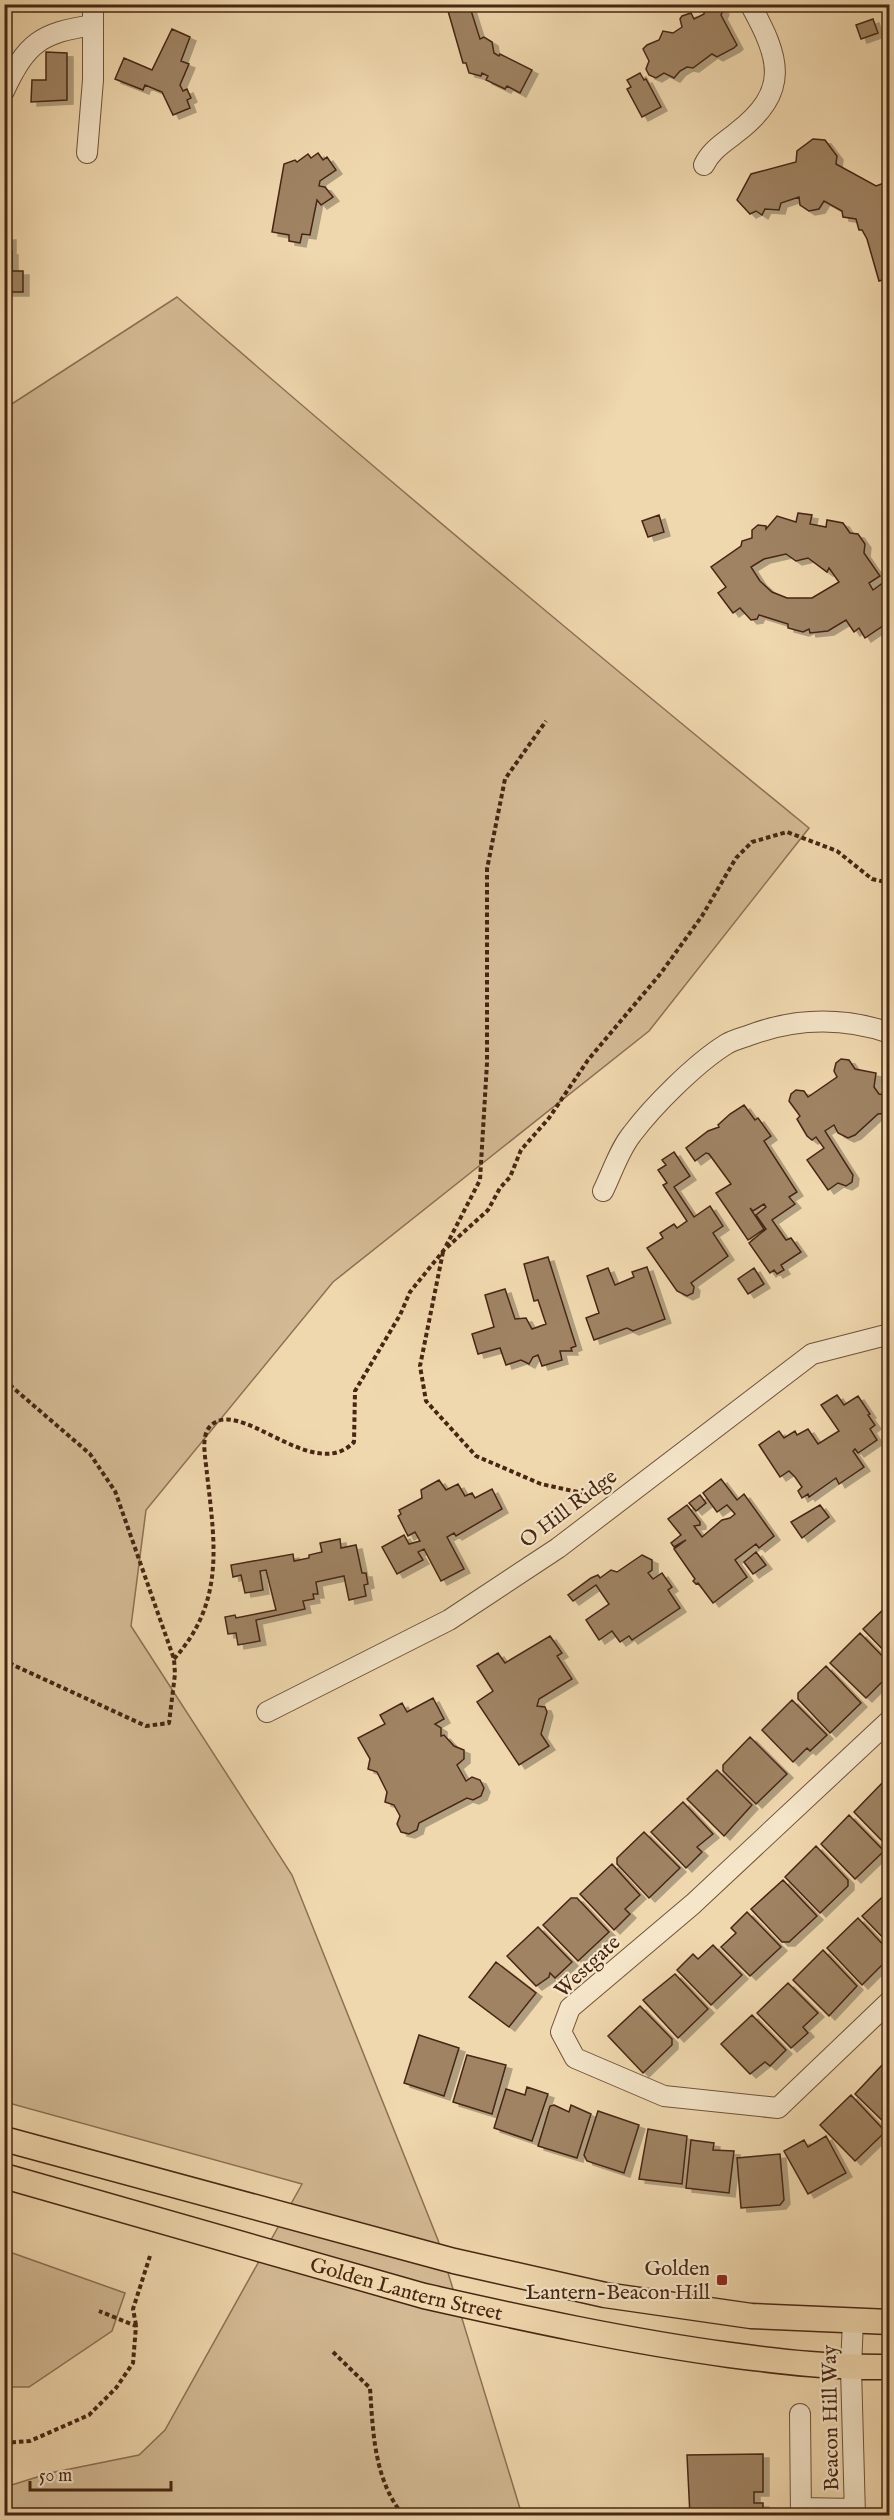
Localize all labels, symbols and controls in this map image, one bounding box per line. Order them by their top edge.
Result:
street label: O Hill Ridge [515,1463,623,1555]
street label: Westgate [549,1930,627,2004]
street label: Golden Lantern Street [307,2252,505,2328]
place label: Golden Lantern-Beacon Hill [526,2256,710,2307]
marker: Golden Lantern-Beacon Hill [715,2273,729,2287]
street label: Beacon Hill Way [817,2344,846,2491]
scale bar [30,2454,171,2492]
text: 50 m [39,2465,72,2488]

